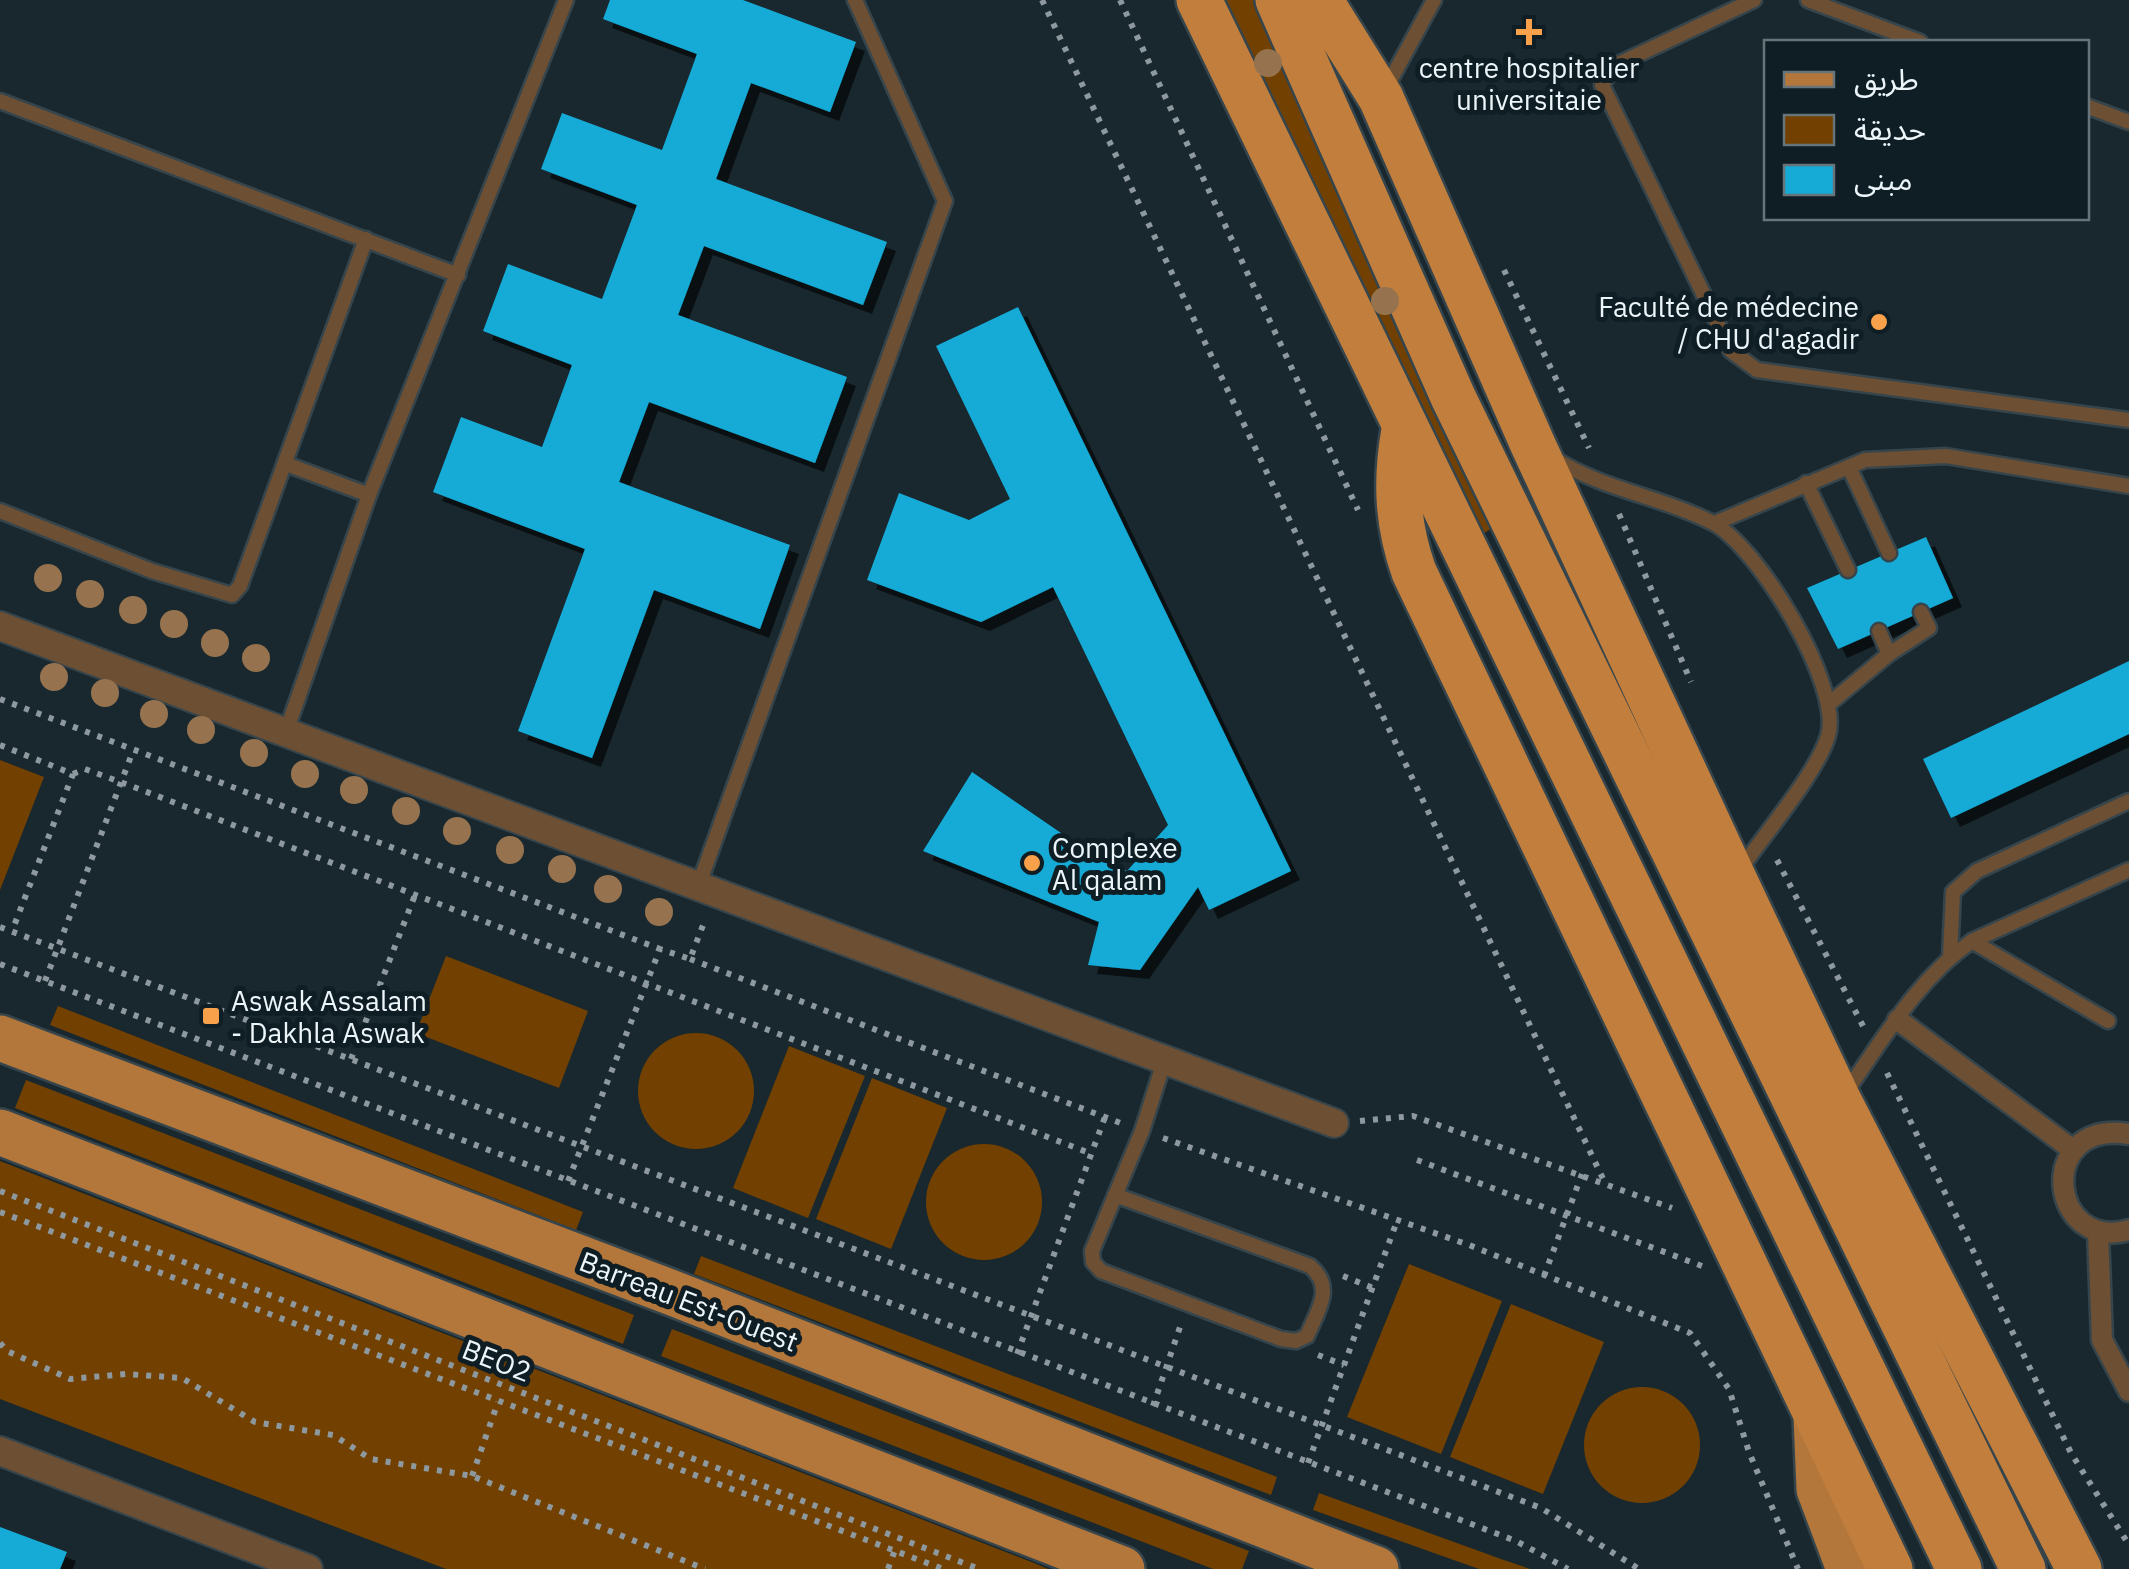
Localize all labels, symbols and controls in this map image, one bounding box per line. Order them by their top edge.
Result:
marker: centre hospitalier universitaie [1516,19,1542,45]
legend [1764,40,2089,220]
place label: centre hospitalier universitaie [1419,49,1639,118]
text: طريق [1854,59,1919,98]
text: حديقة [1854,109,1926,148]
text: مبنى [1854,159,1912,198]
place label: Faculté de médecine / CHU d'agadir [1598,288,1859,357]
marker: Faculté de médecine / CHU d'agadir [1868,311,1890,333]
place label: Complexe Al qalam [1052,829,1178,898]
marker: Complexe Al qalam [1021,852,1043,874]
place label: Aswak Assalam - Dakhla Aswak [231,982,427,1051]
marker: Aswak Assalam - Dakhla Aswak [200,1005,222,1027]
street label: Barreau Est-Ouest [574,1242,804,1360]
street label: BEO2 [457,1330,537,1390]

